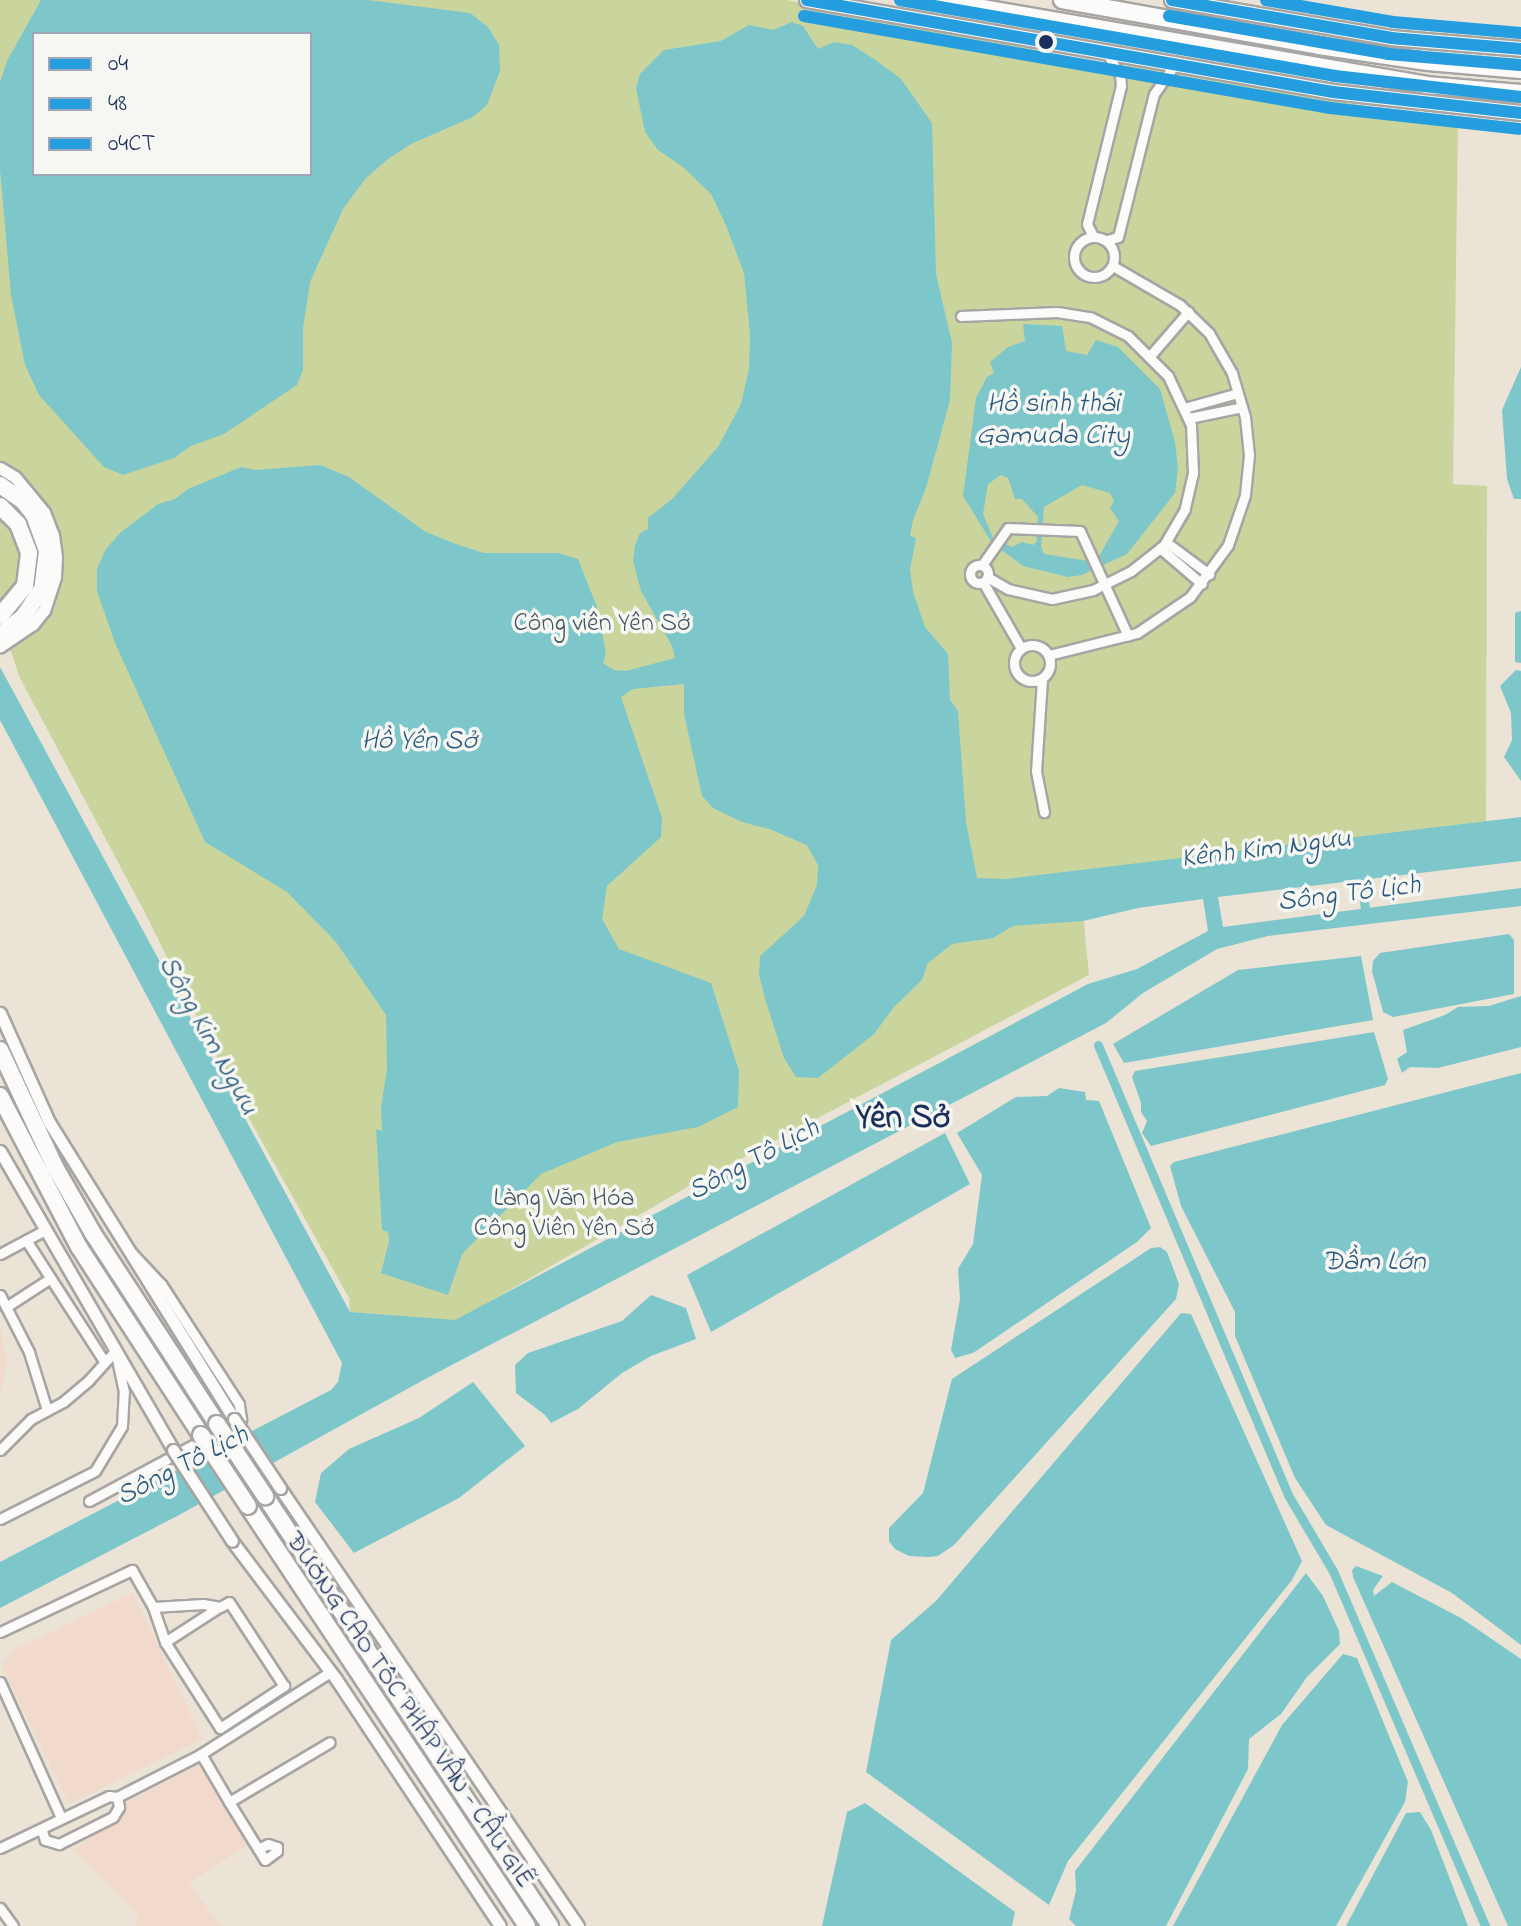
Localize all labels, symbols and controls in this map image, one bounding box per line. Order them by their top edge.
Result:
legend [32,32,312,176]
unlabelled marker [1038,34,1054,50]
text: 04 [108,47,128,82]
text: 48 [108,87,127,122]
text: 04CT [108,127,155,162]
water label: Hồ sinh thái Gamuda City [976,388,1130,454]
park label: Công viên Yên Sở [514,609,690,641]
water label: Hồ Yên Sở [361,725,477,759]
water label: Kênh Kim Ngưu [1179,823,1353,877]
water label: Sông Tô Lịch [1276,870,1422,920]
water label: Sông Kim Ngưu [149,951,265,1121]
district label: Yên Sở [856,1100,950,1140]
water label: Sông Tô Lịch [683,1112,825,1210]
park label: Làng Văn Hóa Công Viên Yên Sở [474,1184,654,1246]
water label: Đầm Lớn [1322,1246,1426,1280]
water label: Sông Tô Lịch [111,1419,255,1515]
street label: ĐƯỜNG CAO TỐC PHÁP VÂN - CẦU GIẼ [277,1527,539,1895]

